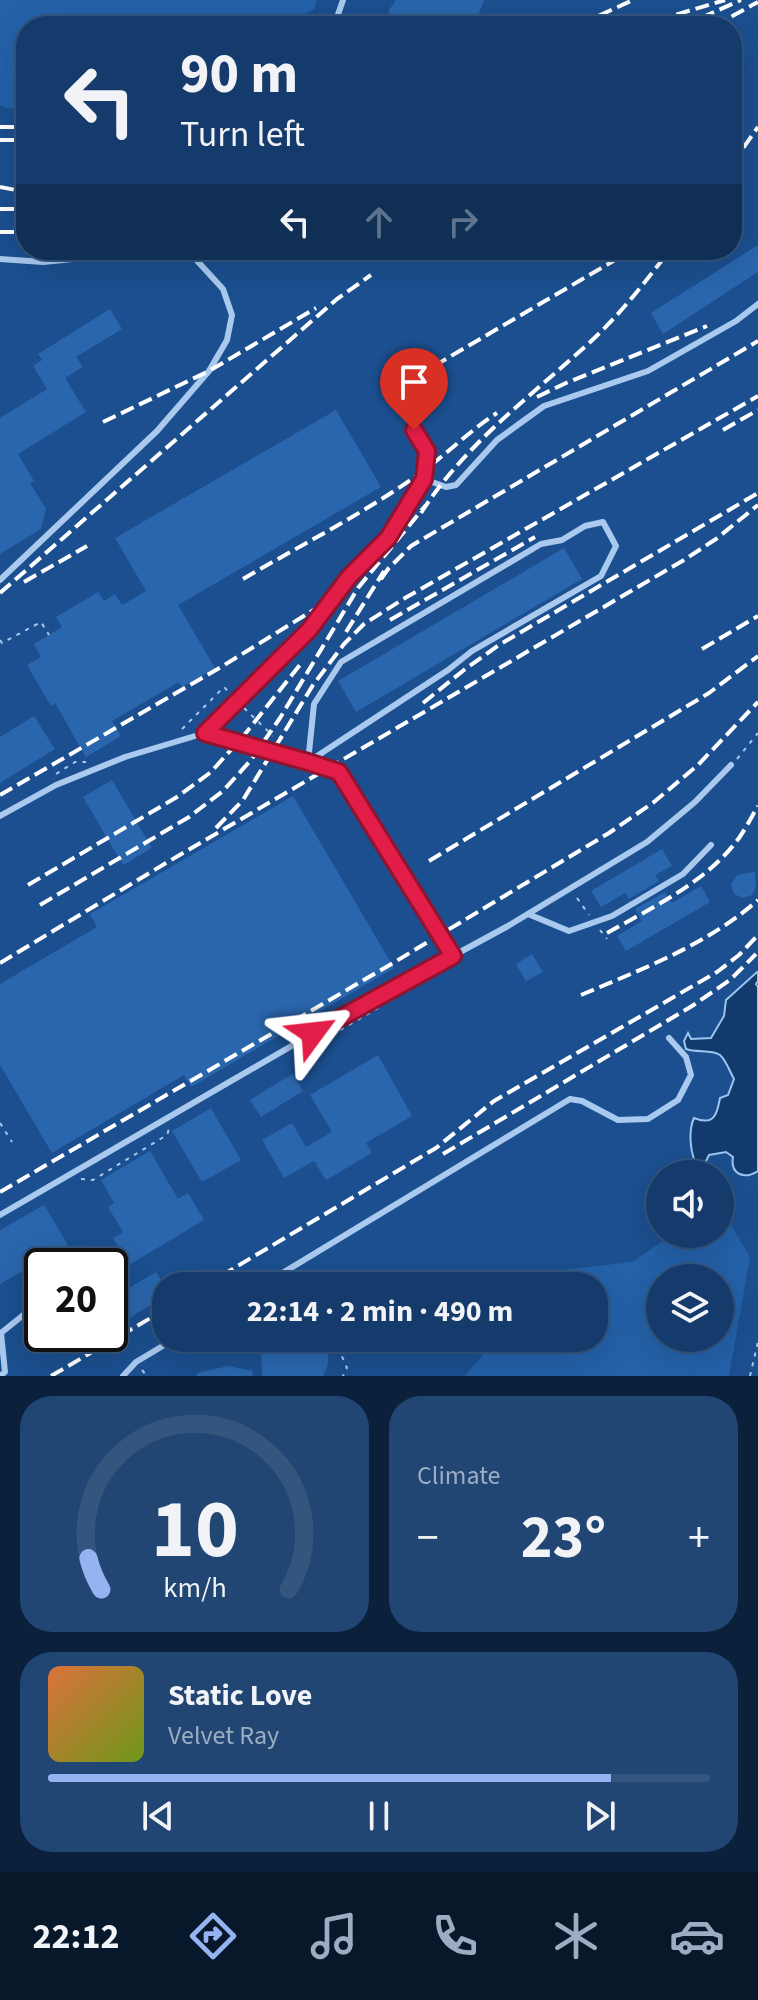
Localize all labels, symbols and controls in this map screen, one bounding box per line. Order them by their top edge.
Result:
text: 90 m [180,35,298,114]
icon: left [48,48,152,152]
text: Turn left [180,109,305,160]
icon: left [273,200,317,244]
icon: ahead [357,200,401,244]
icon: right [441,200,485,244]
pin [380,348,448,430]
icon: arrive [392,360,436,404]
position arrow [271,991,355,1075]
map controls [646,1160,734,1352]
button: sound [646,1160,734,1248]
speed limit sign: 20 [24,1248,128,1352]
button: layers [646,1264,734,1352]
text: 22:14 · 2 min · 490 m [247,1290,513,1333]
text: Climate [417,1457,501,1494]
text: 10 [151,1471,238,1589]
text: 23° [521,1496,606,1581]
text: − [417,1507,439,1570]
text: + [688,1507,710,1570]
text: km/h [163,1568,226,1608]
text: Static Love [168,1674,312,1717]
text: Velvet Ray [168,1717,279,1754]
icon: previous [136,1794,180,1838]
icon: pause [357,1794,401,1838]
icon: next [578,1794,622,1838]
icon: directions [185,1908,241,1964]
icon: music [306,1908,362,1964]
icon: phone [427,1908,483,1964]
icon: climate [548,1908,604,1964]
icon: car [669,1908,725,1964]
text: 22:12 [33,1911,119,1962]

